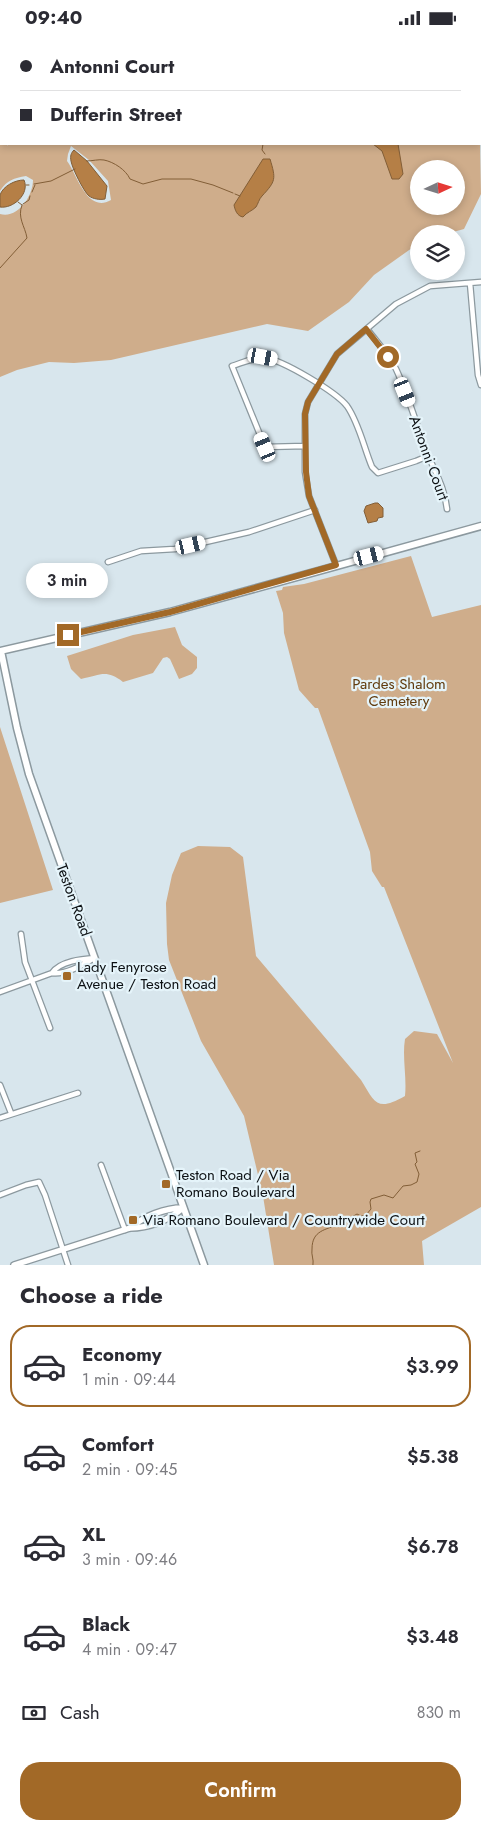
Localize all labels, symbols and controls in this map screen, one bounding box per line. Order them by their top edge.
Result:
text: 09:40 [25,4,82,31]
text: Antonni Court [50,53,174,80]
text: Dufferin Street [50,101,182,128]
north arrow [410,160,465,215]
map controls [410,160,465,280]
button: layers [410,225,465,280]
route start [377,346,399,368]
car [246,347,279,367]
car [392,375,417,409]
street label: Antonni Court [403,413,455,504]
car [252,430,277,464]
car [174,534,207,556]
car [352,545,385,567]
callout: 3 min [27,563,109,597]
text: 3 min [47,569,87,592]
route end [57,624,79,646]
park label: Pardes Shalom Cemetery [352,673,446,712]
street label: Teston Road [51,861,97,939]
place label: Lady Fenyrose Avenue / Teston Road [77,956,216,995]
marker: Lady Fenyrose Avenue / Teston Road [61,970,73,982]
place label: Teston Road / Via Romano Boulevard [176,1164,295,1203]
marker: Teston Road / Via Romano Boulevard [160,1178,172,1190]
place label: Via Romano Boulevard / Countrywide Court [143,1209,425,1231]
marker: Via Romano Boulevard / Countrywide Court [127,1214,139,1226]
text: Choose a ride [20,1279,163,1311]
text: Economy [82,1341,162,1368]
icon: car [22,1344,67,1389]
text: $3.99 [406,1353,459,1380]
text: 1 min · 09:44 [82,1368,176,1391]
text: Comfort [82,1431,154,1458]
icon: car [22,1434,67,1479]
text: $5.38 [407,1443,459,1470]
text: 2 min · 09:45 [82,1458,177,1481]
text: XL [82,1521,105,1548]
icon: car [22,1524,67,1569]
text: $6.78 [407,1533,459,1560]
text: 3 min · 09:46 [82,1548,177,1571]
text: Black [82,1611,130,1638]
icon: car [22,1614,67,1659]
text: $3.48 [406,1623,459,1650]
text: 4 min · 09:47 [82,1638,177,1661]
icon: cash [20,1699,48,1727]
text: Cash [60,1699,100,1726]
text: 830 m [417,1701,461,1724]
button: Confirm [20,1762,461,1820]

